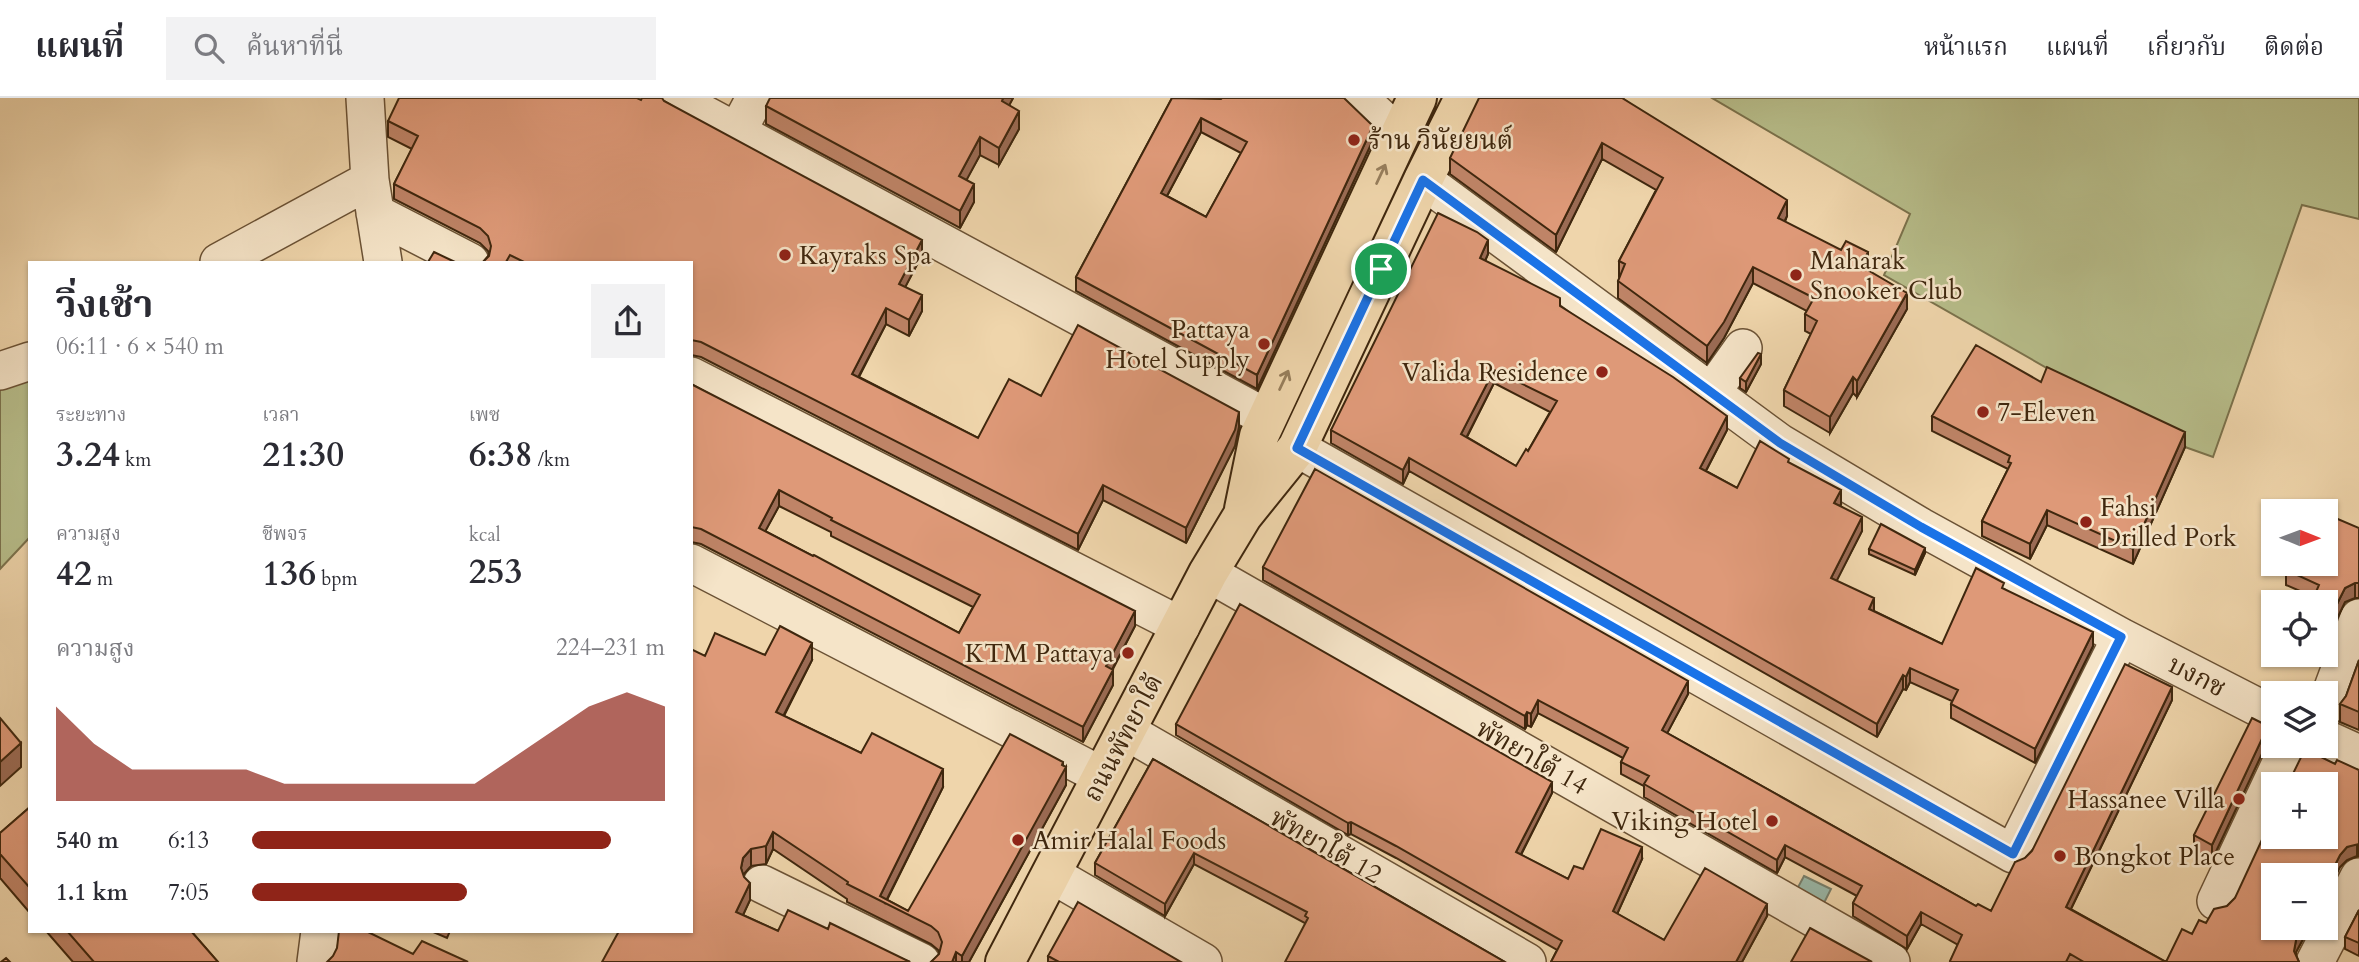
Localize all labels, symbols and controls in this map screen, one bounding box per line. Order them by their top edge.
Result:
search box [166,17,656,80]
text: แผนที่ [35,24,124,69]
icon: search [190,29,228,67]
text: ค้นหาที่นี่ [246,29,343,64]
text: หน้าแรก [1924,31,2008,64]
text: แผนที่ [2046,31,2109,64]
text: เกี่ยวกับ [2147,31,2226,64]
text: ติดต่อ [2264,31,2324,64]
place label: ร้าน วินัยยนต์ [1368,123,1513,158]
marker: ร้าน วินัยยนต์ [1346,132,1362,148]
one-way arrow [1375,164,1388,185]
place label: Kayraks Spa [799,238,932,273]
pin [1351,239,1411,299]
place label: Maharak Snooker Club [1810,243,1963,308]
marker: Kayraks Spa [777,247,793,263]
icon: arrive [1362,250,1400,288]
marker: Maharak Snooker Club [1788,267,1804,283]
text: วิ่งเช้า [56,279,153,331]
button: share [591,284,665,358]
place label: Pattaya Hotel Supply [1105,312,1250,377]
text: 06:11 · 6 × 540 m [56,331,224,362]
marker: Pattaya Hotel Supply [1256,336,1272,352]
place label: Valida Residence [1402,355,1588,390]
marker: Valida Residence [1594,364,1610,380]
one-way arrow [1278,370,1292,391]
place label: 7-Eleven [1997,395,2096,430]
text: ระยะทาง [56,402,126,428]
text: เวลา [262,402,299,428]
text: เพซ [469,402,500,428]
marker: 7-Eleven [1975,404,1991,420]
text: 3.24 [56,431,120,479]
text: 21:30 [262,431,344,479]
text: 6:38 [469,431,533,479]
text: km [120,447,151,473]
text: /km [533,447,570,473]
place label: Fahsi Drilled Pork [2100,490,2237,555]
north arrow [2261,499,2338,576]
map controls [2261,499,2338,940]
marker: Fahsi Drilled Pork [2078,514,2094,530]
text: ความสูง [56,521,121,547]
text: ชีพจร [262,521,307,547]
text: kcal [469,522,501,548]
text: 253 [469,548,522,596]
text: 42 [56,550,92,598]
text: 136 [262,550,316,598]
text: m [92,566,113,592]
text: bpm [316,566,358,592]
button: locate [2261,590,2338,667]
text: 224–231 m [556,632,665,663]
text: ความสูง [56,633,134,664]
place label: KTM Pattaya [965,636,1114,671]
marker: KTM Pattaya [1120,645,1136,661]
street label: บงกช [2162,647,2232,705]
street label: ถนนพัทยาใต้ [1074,667,1171,808]
button: layers [2261,681,2338,758]
street label: พัทยาใต้ 14 [1470,710,1595,803]
button: + [2261,772,2338,849]
place label: Hassanee Villa [2067,782,2225,817]
marker: Hassanee Villa [2231,791,2247,807]
street label: พัทยาใต้ 12 [1264,799,1389,892]
place label: Viking Hotel [1612,804,1758,839]
marker: Viking Hotel [1764,813,1780,829]
place label: Amir Halal Foods [1032,823,1226,858]
text: 540 m [56,825,119,856]
text: 6:13 [168,825,209,856]
marker: Amir Halal Foods [1010,832,1026,848]
place label: Bongkot Place [2074,839,2235,874]
marker: Bongkot Place [2052,848,2068,864]
button: − [2261,863,2338,940]
text: 1.1 km [56,877,128,908]
text: 7:05 [168,877,209,908]

